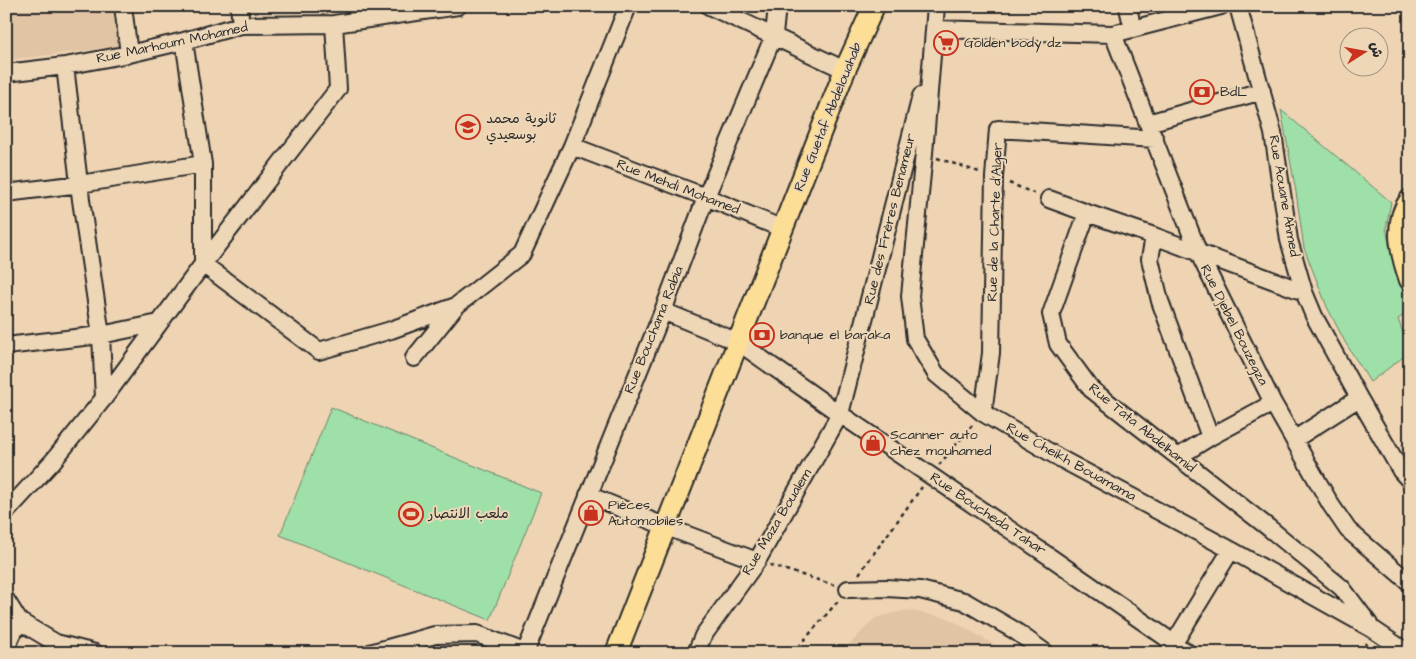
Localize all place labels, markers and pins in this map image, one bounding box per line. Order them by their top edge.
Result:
supermarket icon: Golden body dz [933,30,959,56]
place label: Golden body dz [964,33,1062,53]
bank icon: BdL [1189,79,1215,105]
place label: BdL [1220,82,1247,102]
place label: ثانوية محمد بوسعيدي [486,109,557,145]
school or university icon: ثانوية محمد بوسعيدي [455,114,481,140]
bank icon: banque el baraka [749,322,775,348]
place label: banque el baraka [780,325,890,345]
place label: Scanner auto chez mouhamed [890,425,992,461]
shop icon: Scanner auto chez mouhamed [860,430,886,456]
place label: Pièces Automobiles [608,495,683,531]
shop icon: Pièces Automobiles [578,500,604,526]
sports icon: ملعب الانتصار [398,501,424,527]
place label: ملعب الانتصار [427,504,509,524]

